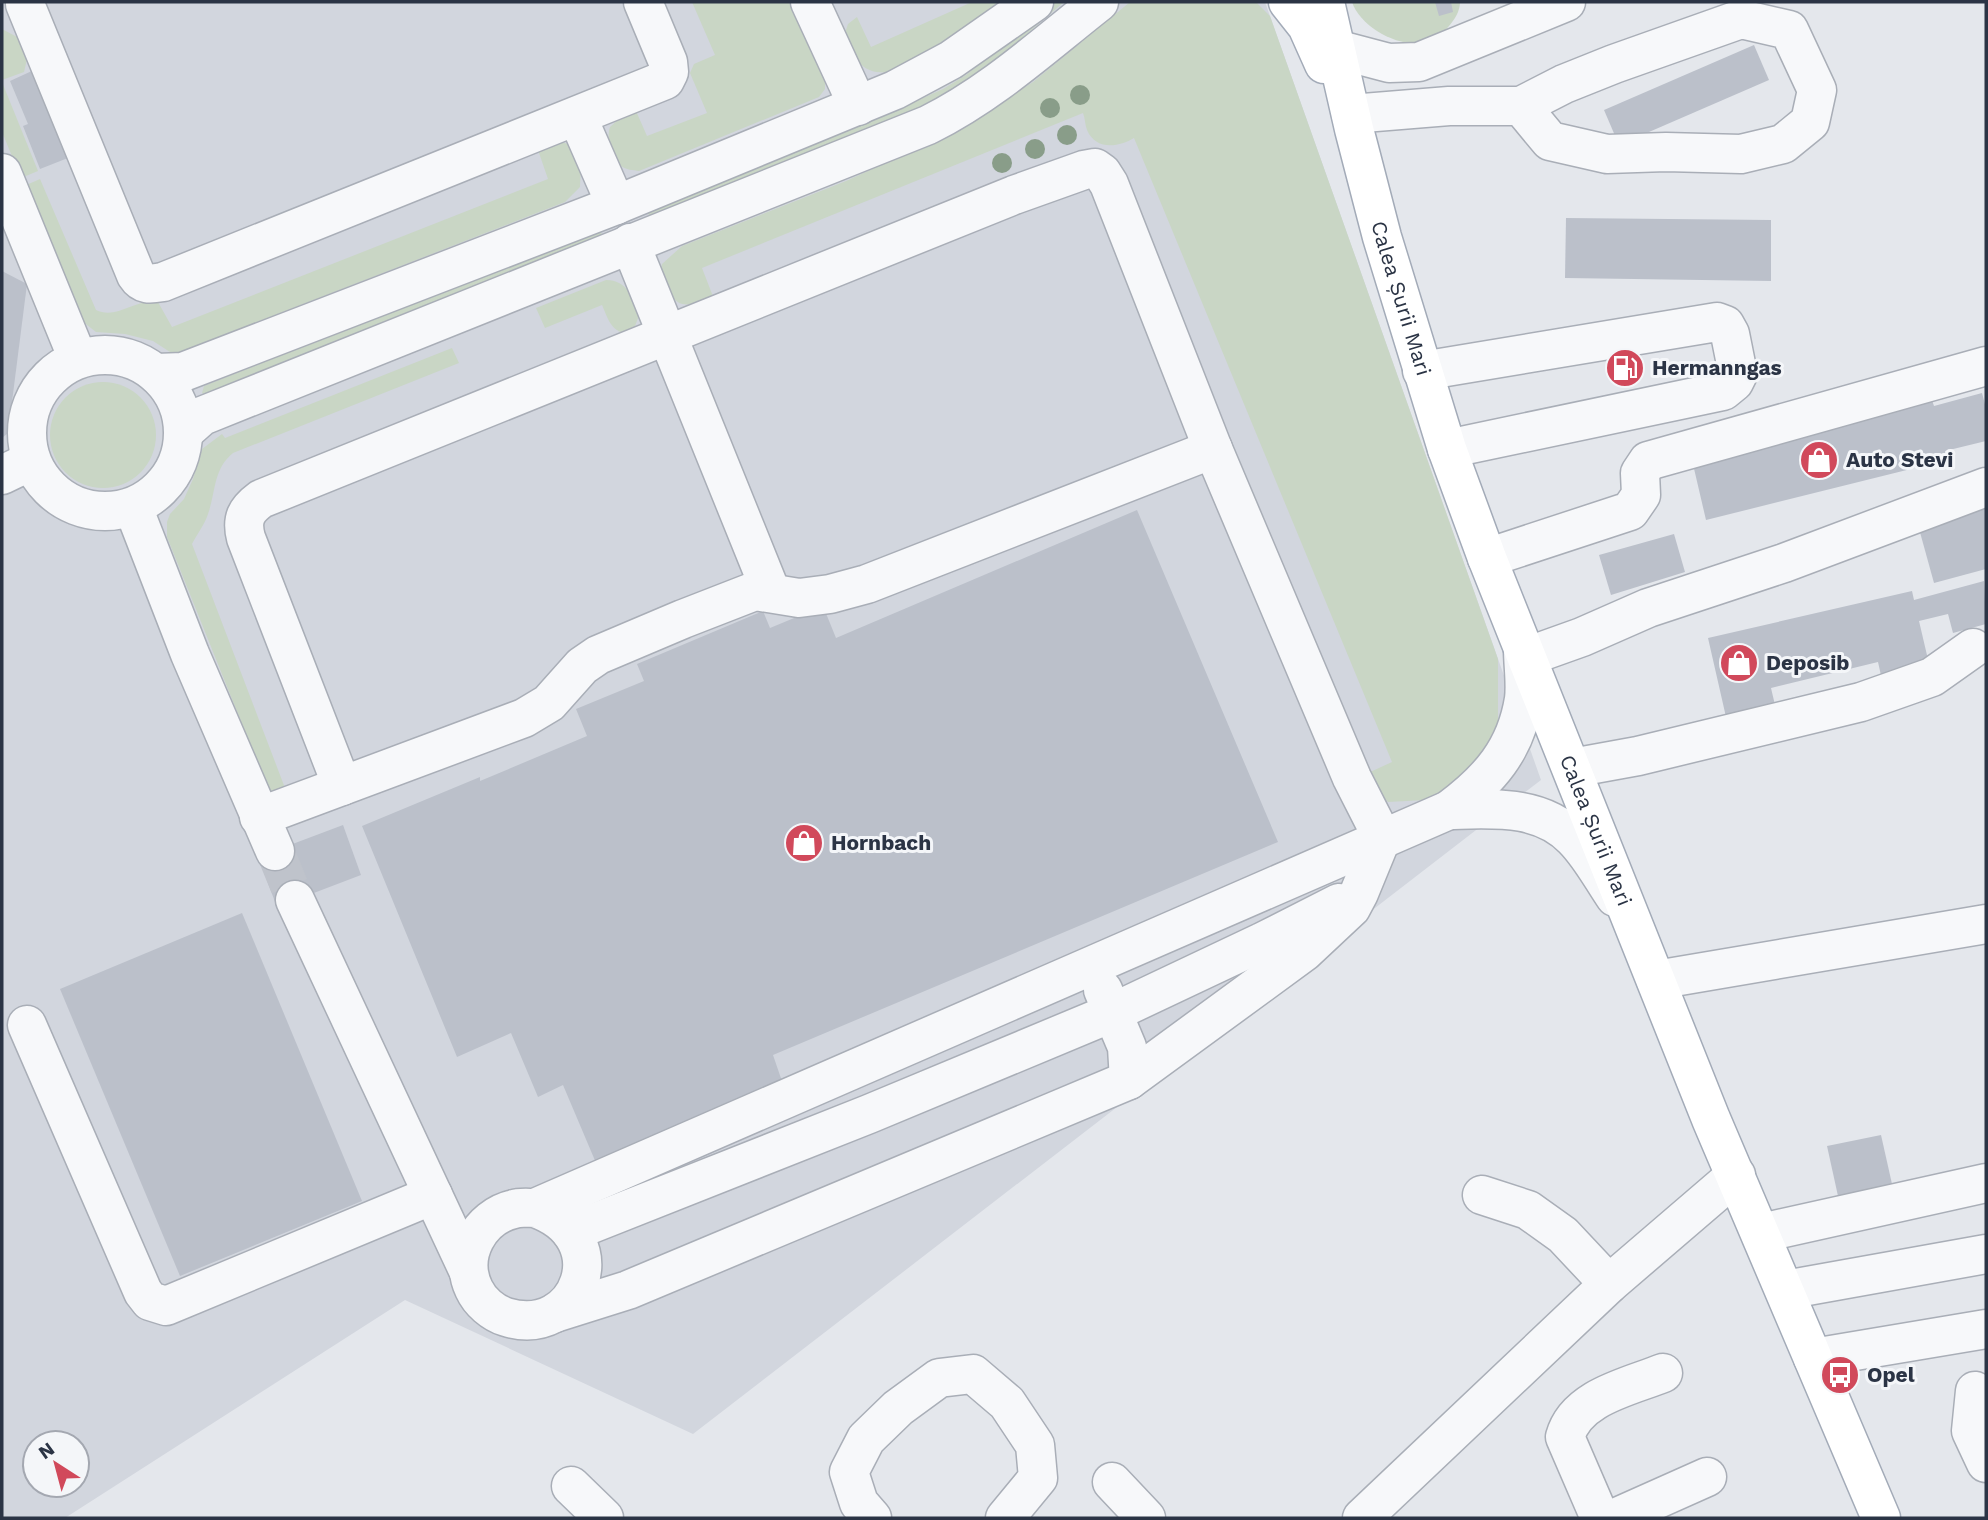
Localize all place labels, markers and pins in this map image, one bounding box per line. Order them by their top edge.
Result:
fuel station icon: Hermanngas [1604,347,1646,389]
place label: Hermanngas [1652,355,1782,380]
shop icon: Auto Stevi [1798,439,1840,481]
place label: Auto Stevi [1846,447,1953,472]
shop icon: Deposib [1718,642,1760,684]
place label: Deposib [1766,650,1849,675]
shop icon: Hornbach [783,822,825,864]
place label: Hornbach [831,830,931,855]
bus stop icon: Opel [1819,1354,1861,1396]
place label: Opel [1867,1362,1915,1387]

